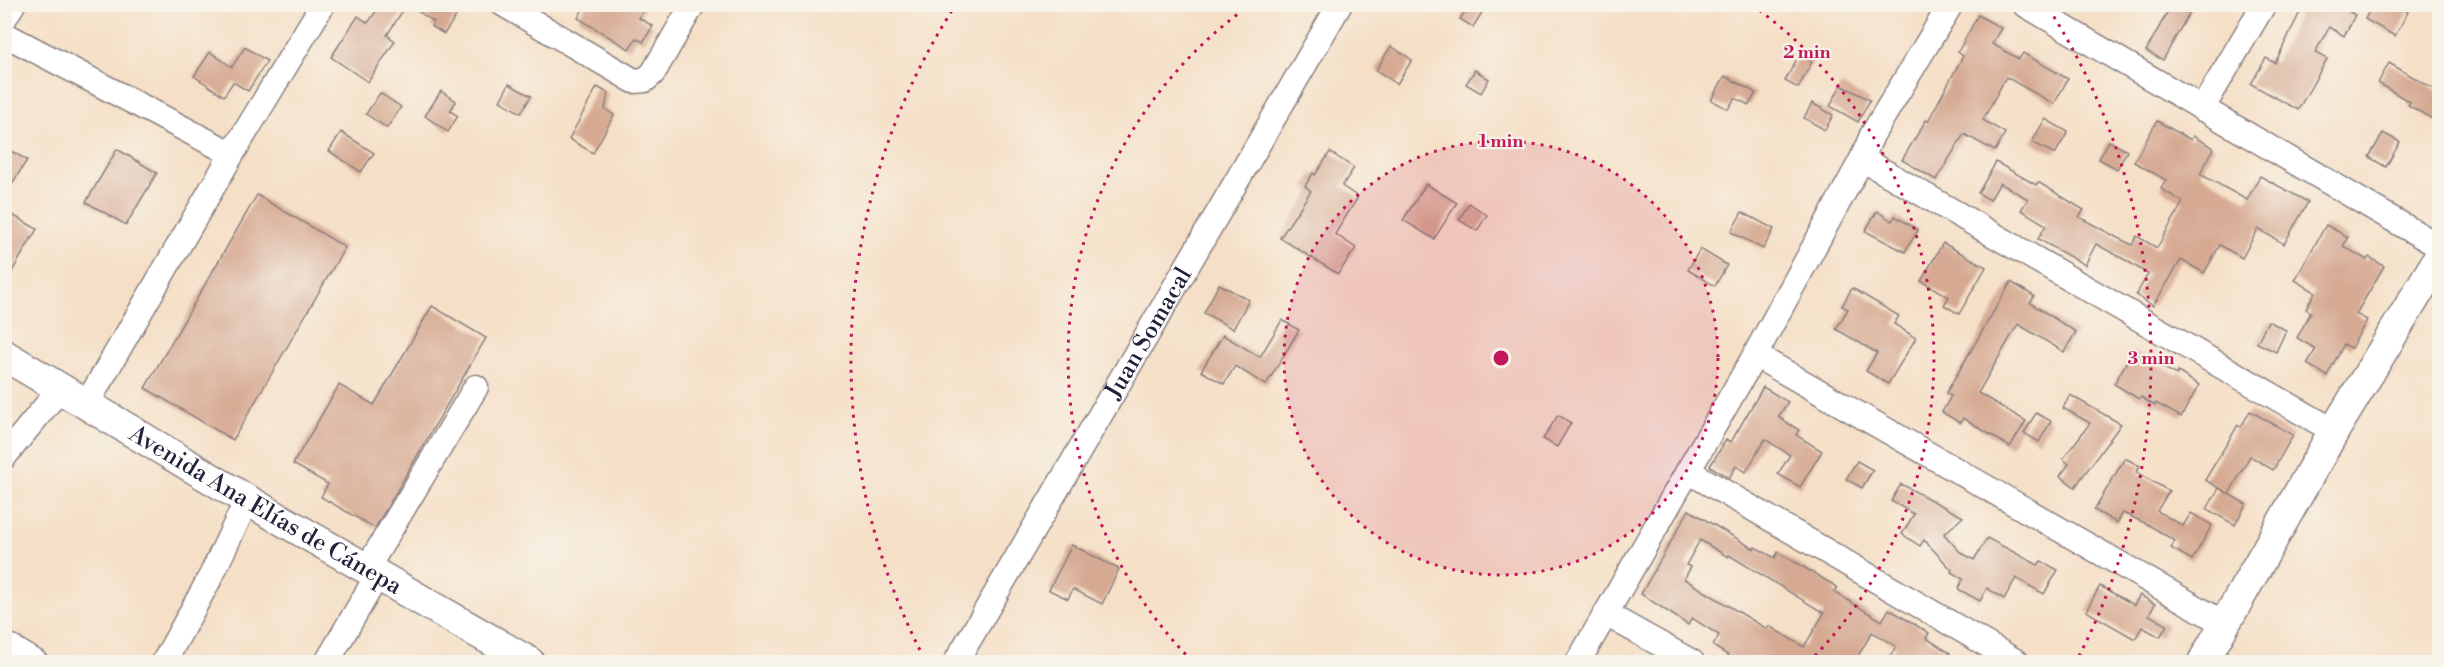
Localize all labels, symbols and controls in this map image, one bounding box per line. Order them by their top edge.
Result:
text: 2 min [1783,41,1831,64]
text: 1 min [1479,130,1523,153]
street label: Juan Somacal [1098,262,1199,405]
text: 3 min [2128,347,2174,370]
centre of rings [1491,348,1511,368]
street label: Avenida Ana Elías de Cánepa [122,419,408,602]

